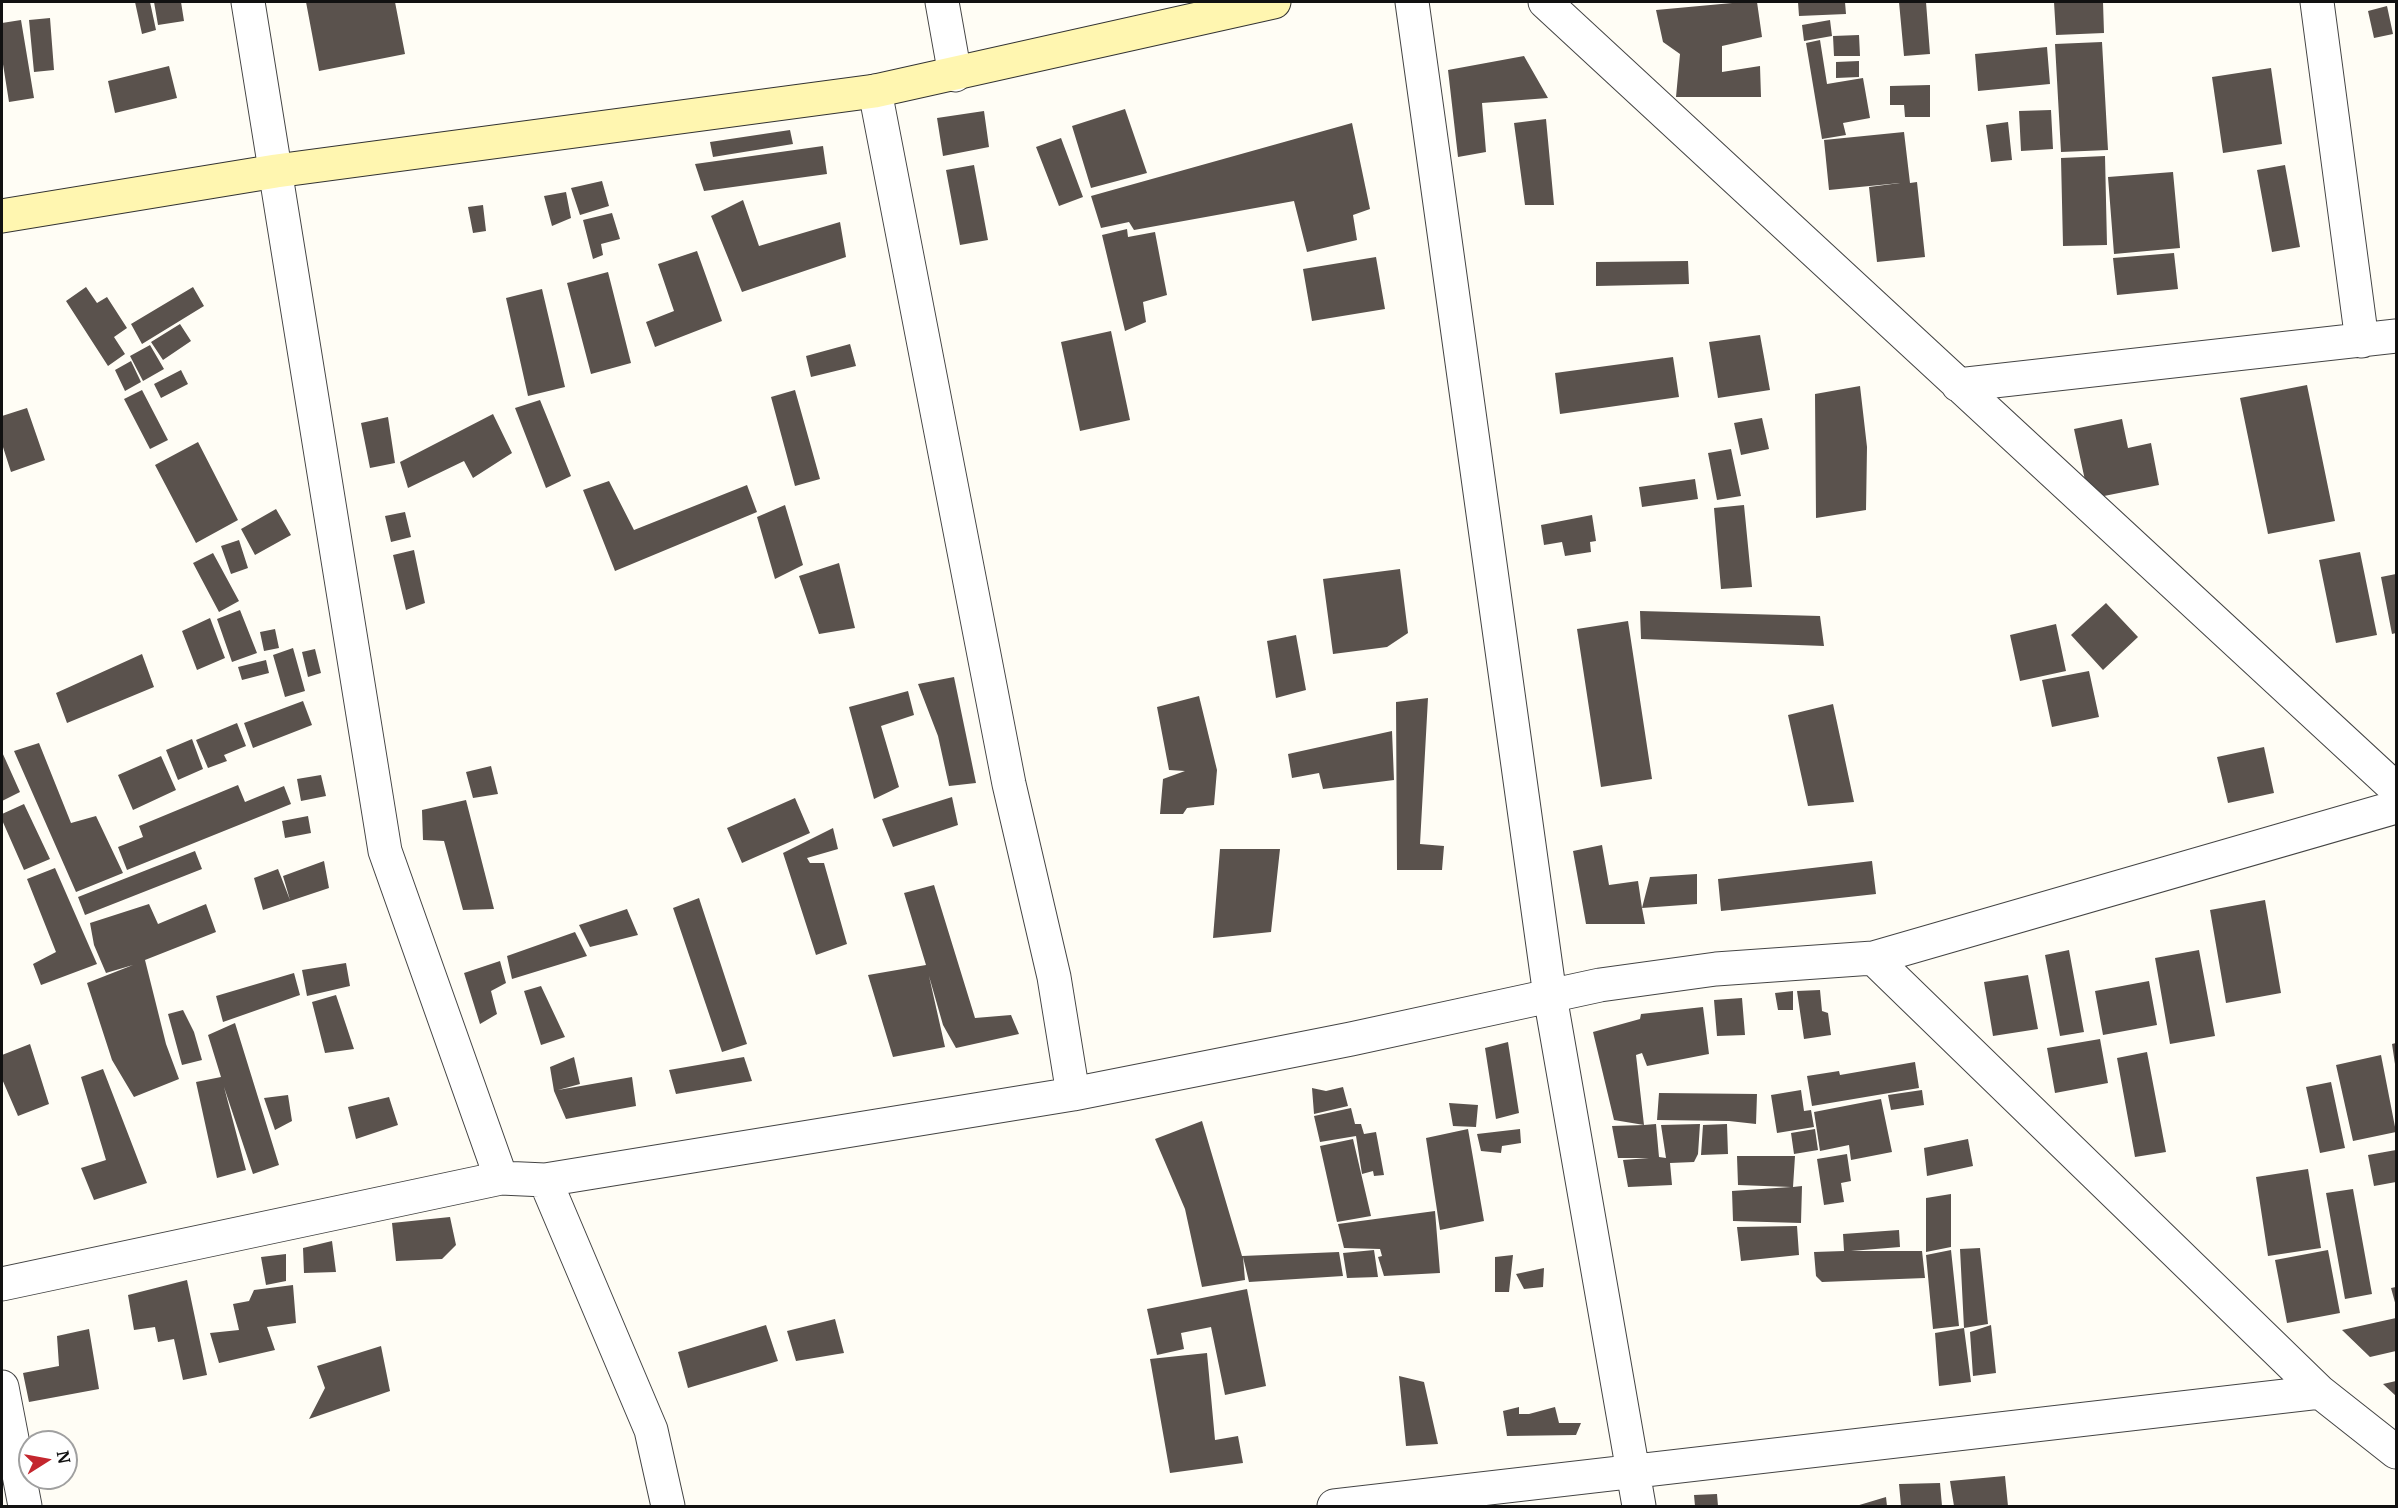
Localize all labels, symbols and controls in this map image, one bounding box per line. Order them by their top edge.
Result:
north arrow [18,1430,78,1490]
text: N [53,1449,75,1465]

